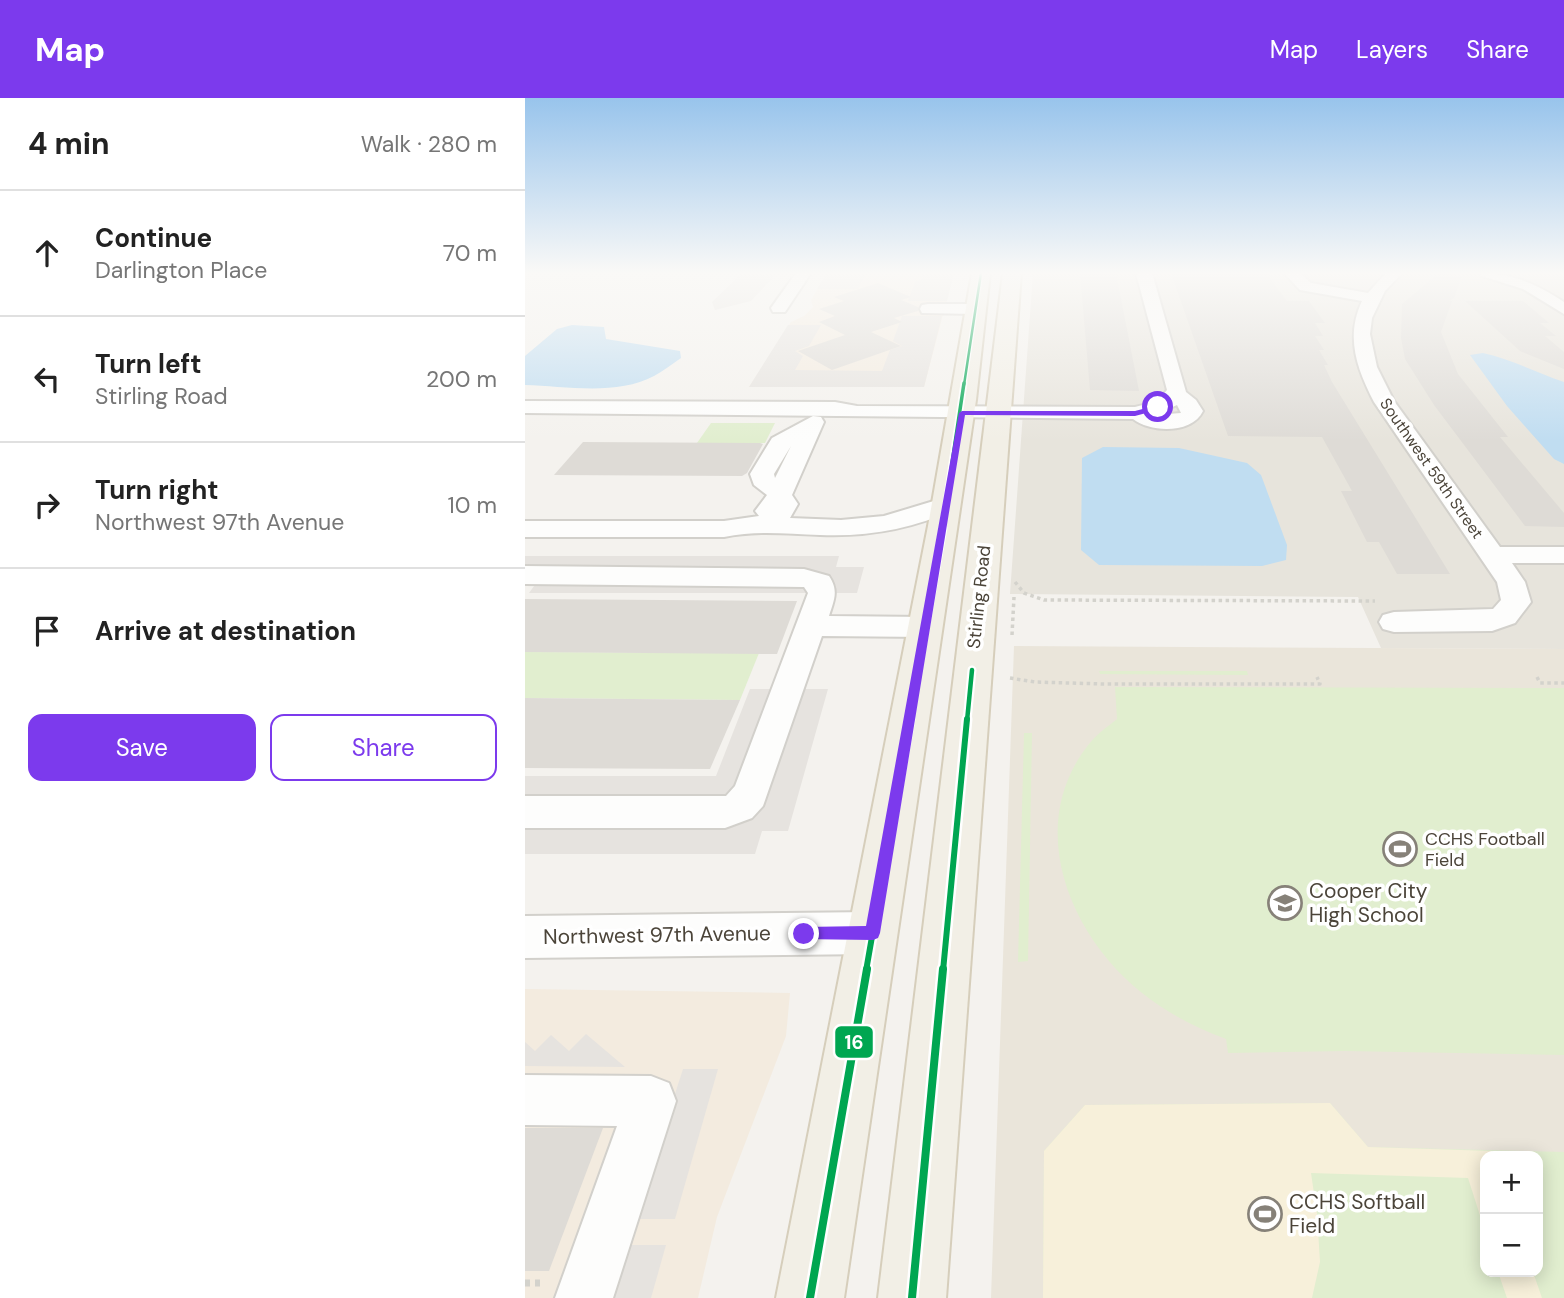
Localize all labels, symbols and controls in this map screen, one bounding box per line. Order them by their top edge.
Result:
text: Map [35,28,105,71]
text: Map [1270,34,1318,65]
text: Layers [1356,34,1428,65]
text: Share [1466,34,1529,65]
text: 4 min [28,124,110,163]
text: Walk · 280 m [361,129,497,159]
text: Continue [95,221,212,255]
icon: ahead [28,234,66,272]
text: 70 m [443,238,497,268]
text: Darlington Place [95,255,267,285]
text: Turn left [95,347,202,381]
icon: left [28,360,66,398]
text: 200 m [426,364,497,394]
text: Stirling Road [95,381,228,411]
route start [1142,391,1173,422]
street label: Southwest 59th Street [1375,394,1488,543]
text: Turn right [95,473,219,507]
icon: right [28,486,66,524]
text: 10 m [447,490,497,520]
text: Northwest 97th Avenue [95,507,344,537]
street label: Stirling Road [962,544,996,650]
icon: arrive [28,612,66,650]
text: Arrive at destination [95,614,356,648]
button: Save [28,714,256,781]
button: Share [270,714,497,781]
place label: CCHS Football Field [1425,827,1545,872]
sports icon: CCHS Football Field [1381,830,1419,868]
place label: Cooper City High School [1309,877,1428,929]
school or university icon: Cooper City High School [1266,884,1304,922]
route end [788,918,819,949]
street label: Northwest 97th Avenue [543,919,771,951]
line badge: 16 [834,1025,874,1059]
text: 16 [845,1030,863,1055]
map controls [1480,1151,1543,1277]
button: + [1480,1151,1543,1214]
place label: CCHS Softball Field [1289,1188,1425,1240]
sports icon: CCHS Softball Field [1246,1195,1284,1233]
button: − [1480,1214,1543,1277]

